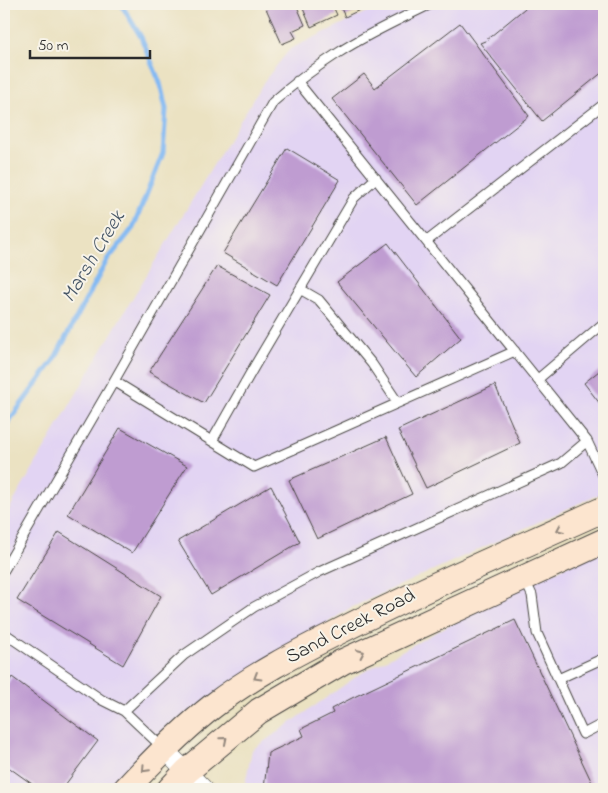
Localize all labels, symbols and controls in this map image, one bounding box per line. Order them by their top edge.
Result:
scale bar [30,28,150,60]
text: 50 m [38,35,69,57]
water label: Marsh Creek [55,205,134,309]
one-way arrow [556,523,565,533]
street label: Sand Creek Road [281,582,421,672]
one-way arrow [356,649,365,659]
one-way arrow [253,670,262,680]
one-way arrow [219,737,228,746]
one-way arrow [142,763,151,772]

